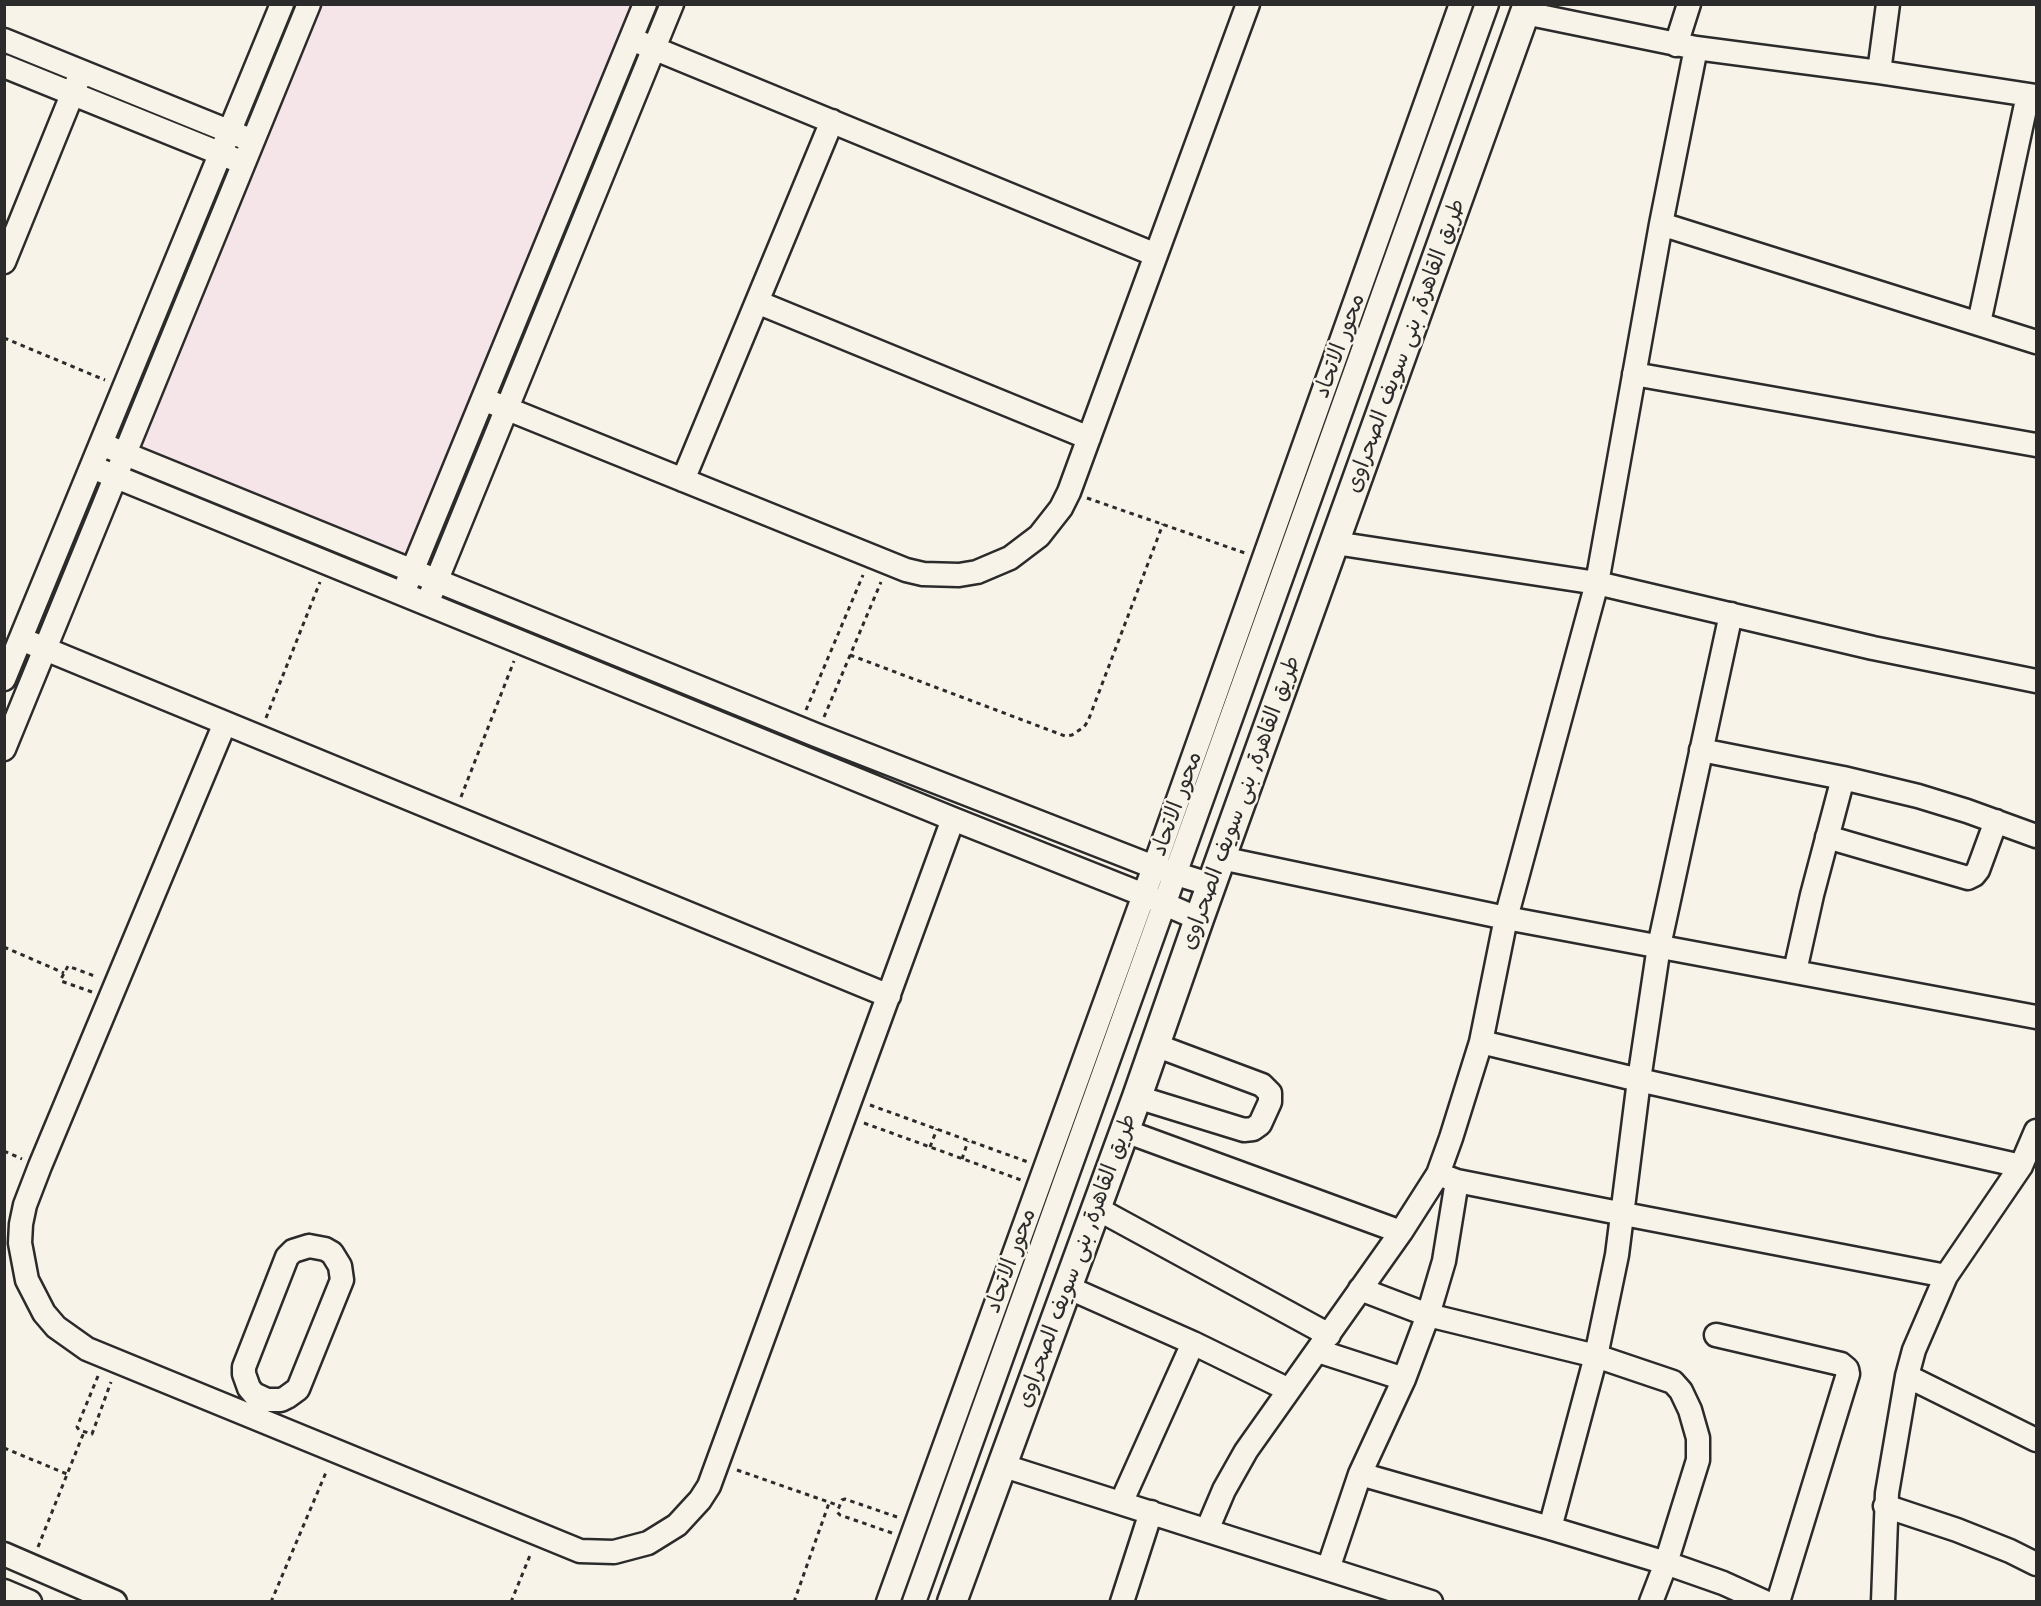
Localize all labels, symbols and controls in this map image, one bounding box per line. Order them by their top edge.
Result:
street label: طريق القاهرة, بنى سويف الصحراوى [1340,195,1472,497]
street label: محور الاتحاد [1309,290,1371,402]
street label: طريق القاهرة, بنى سويف الصحراوى [1175,652,1307,954]
street label: محور الاتحاد [1146,748,1208,860]
street label: طريق القاهرة, بنى سويف الصحراوى [1011,1110,1143,1412]
street label: محور الاتحاد [980,1205,1042,1317]

